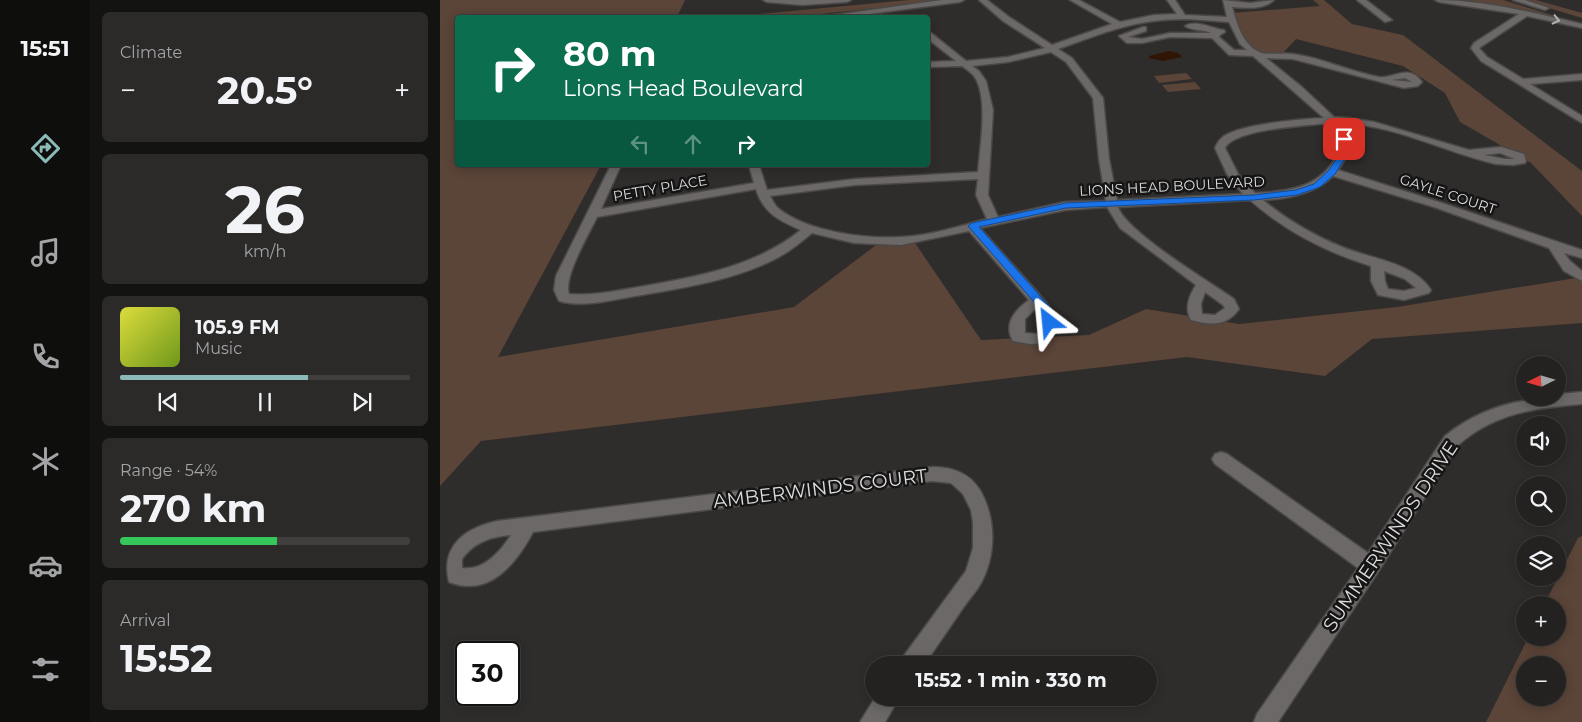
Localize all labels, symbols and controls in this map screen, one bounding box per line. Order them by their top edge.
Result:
one-way arrow [1551,14,1560,25]
text: 80 m [563,32,657,75]
text: 15:51 [20,35,70,62]
icon: right [480,35,545,100]
text: Climate [120,43,182,62]
text: 20.5° [217,67,313,114]
text: − [120,73,136,107]
text: + [394,73,410,107]
text: Lions Head Boulevard [563,75,804,102]
pin [1323,118,1365,160]
icon: arrive [1330,125,1358,153]
icon: left [626,130,654,158]
icon: ahead [679,130,707,158]
icon: right [732,130,760,158]
icon: directions [28,131,63,166]
text: 26 [225,170,305,249]
street label: GAYLE COURT [1397,170,1499,218]
street label: PETTY PLACE [611,171,709,205]
street label: LIONS HEAD BOULEVARD [1079,172,1265,200]
icon: music [28,235,63,270]
text: km/h [244,242,286,261]
position arrow [1022,295,1074,347]
text: 105.9 FM [195,316,279,339]
icon: phone [28,339,63,374]
text: Music [195,339,242,358]
north arrow [1516,356,1566,406]
map controls [1516,356,1566,706]
icon: previous [154,388,182,416]
icon: pause [251,388,279,416]
icon: next [348,388,376,416]
button: sound [1516,416,1566,466]
street label: SUMMERWINDS DRIVE [1318,437,1463,636]
icon: climate [28,444,63,479]
text: Range · 54% [120,461,217,480]
street label: AMBERWINDS COURT [712,464,928,513]
button: search [1516,476,1566,526]
text: 270 km [120,485,266,532]
button: layers [1516,536,1566,586]
icon: car [28,548,63,583]
button: + [1516,596,1566,646]
text: Arrival [120,611,170,630]
text: 15:52 [120,635,212,682]
speed limit sign: 30 [455,641,520,706]
icon: filters [28,652,63,687]
button: − [1516,656,1566,706]
text: 15:52 · 1 min · 330 m [915,669,1107,692]

